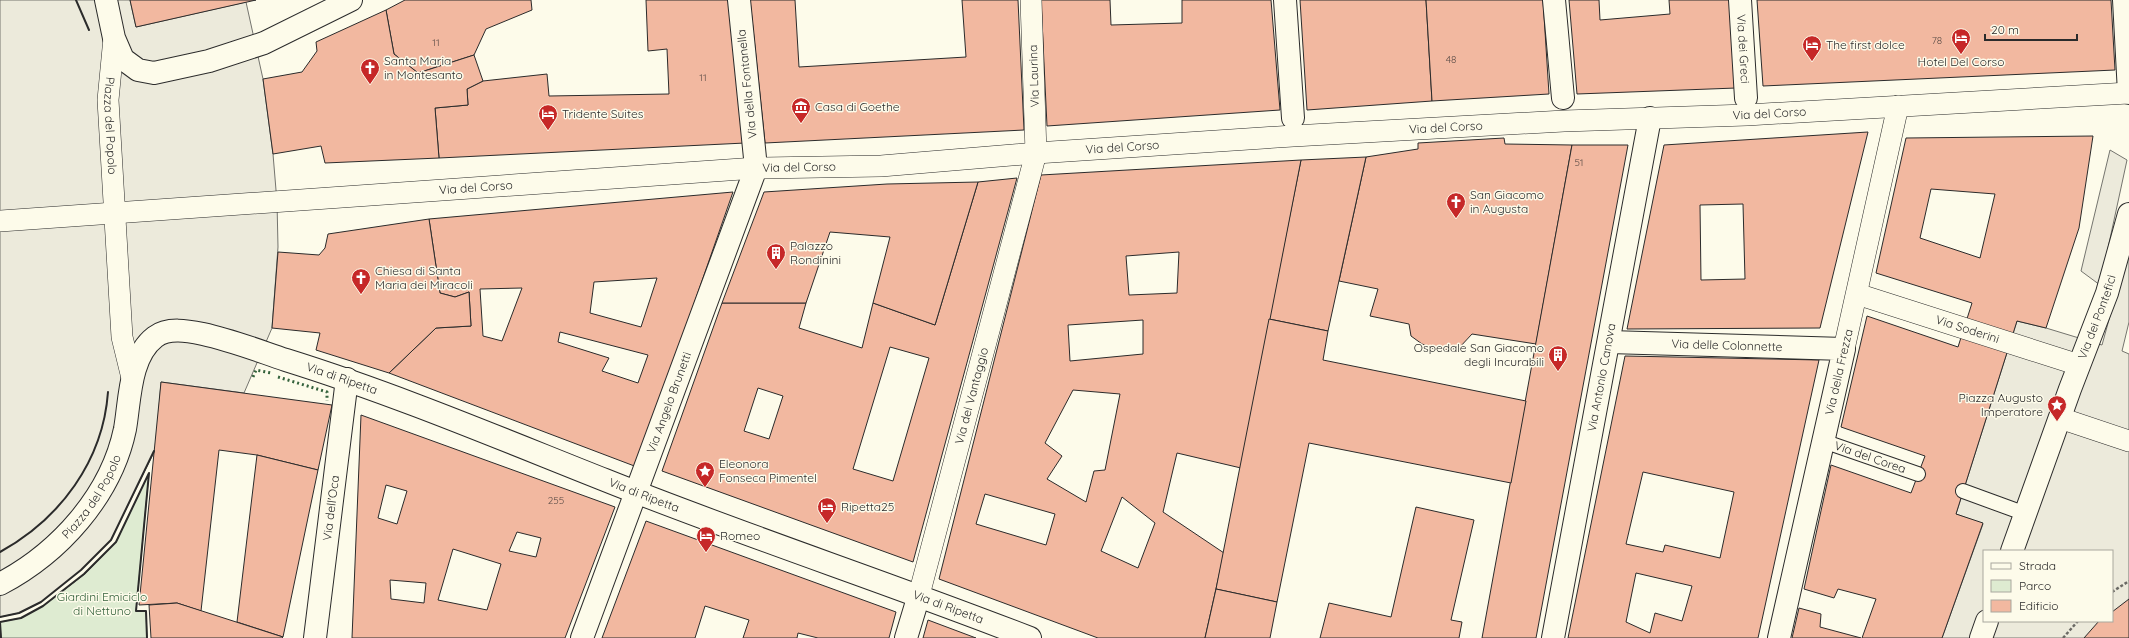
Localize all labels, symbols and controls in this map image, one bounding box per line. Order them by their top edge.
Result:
street label: Via dei Greci [1734,14,1753,84]
scale bar [1985,16,2077,42]
text: 20 m [1991,22,2019,37]
hotel icon: Hotel Del Corso [1950,27,1972,55]
street label: Via della Fontanella [733,29,760,139]
hotel icon: The first dolce [1801,34,1823,62]
house number: 78 [1932,34,1942,47]
house number: 11 [432,36,440,49]
place label: The first dolce [1826,37,1905,52]
street label: Via Laurina [1025,44,1042,108]
place label: Santa Maria in Montesanto [384,53,463,82]
house number: 48 [1446,53,1456,66]
place label: Hotel Del Corso [1918,54,2004,69]
church icon: Santa Maria in Montesanto [359,57,381,85]
house number: 11 [699,71,707,84]
street label: Piazza del Popolo [101,76,120,175]
museum icon: Casa di Goethe [790,96,812,124]
place label: Casa di Goethe [815,99,900,114]
hotel icon: Tridente Suites [537,103,559,131]
street label: Via del Corso [1732,104,1807,122]
place label: Tridente Suites [562,106,644,121]
street label: Via del Corso [1408,118,1483,137]
street label: Via del Corso [1085,137,1160,157]
house number: 51 [1574,156,1584,169]
street label: Via del Corso [762,159,836,175]
street label: Via del Corso [438,177,513,197]
place label: San Giacomo in Augusta [1470,187,1544,216]
church icon: San Giacomo in Augusta [1445,191,1467,219]
place label: Palazzo Rondinini [790,238,841,267]
building icon: Palazzo Rondinini [765,242,787,270]
place label: Chiesa di Santa Maria dei Miracoli [375,263,473,292]
church icon: Chiesa di Santa Maria dei Miracoli [350,267,372,295]
street label: Via dei Pontefici [2074,273,2119,361]
street label: Via Soderini [1934,312,2001,346]
street label: Via Antonio Canova [1584,322,1619,433]
street label: Via della Frezza [1821,327,1856,416]
street label: Via delle Colonnette [1671,336,1783,354]
place label: Ospedale San Giacomo degli Incurabili [1414,340,1544,369]
building icon: Ospedale San Giacomo degli Incurabili [1547,344,1569,372]
street label: Via del Vantaggio [951,346,991,446]
street label: Via Angelo Brunetti [643,350,694,455]
street label: Via di Ripetta [304,359,380,397]
place label: Piazza Augusto Imperatore [1959,390,2043,419]
place icon: Piazza Augusto Imperatore [2046,394,2068,422]
street label: Via del Corea [1833,438,1908,476]
street label: Piazza del Popolo [58,452,124,542]
place label: Eleonora Fonseca Pimentel [719,456,817,485]
place icon: Eleonora Fonseca Pimentel [694,460,716,488]
street label: Via dell'Oca [319,474,342,542]
street label: Via di Ripetta [607,474,682,515]
house number: 255 [548,494,564,507]
hotel icon: Ripetta25 [816,496,838,524]
place label: Ripetta25 [841,499,894,514]
hotel icon: Romeo [695,525,717,553]
place label: Romeo [720,528,760,543]
legend [1983,550,2113,622]
text: Strada [2019,558,2056,573]
text: Parco [2019,578,2051,593]
street label: Via di Ripetta [911,587,986,627]
park label: Giardini Emiciclo di Nettuno [57,589,147,618]
text: Edificio [2019,598,2059,613]

